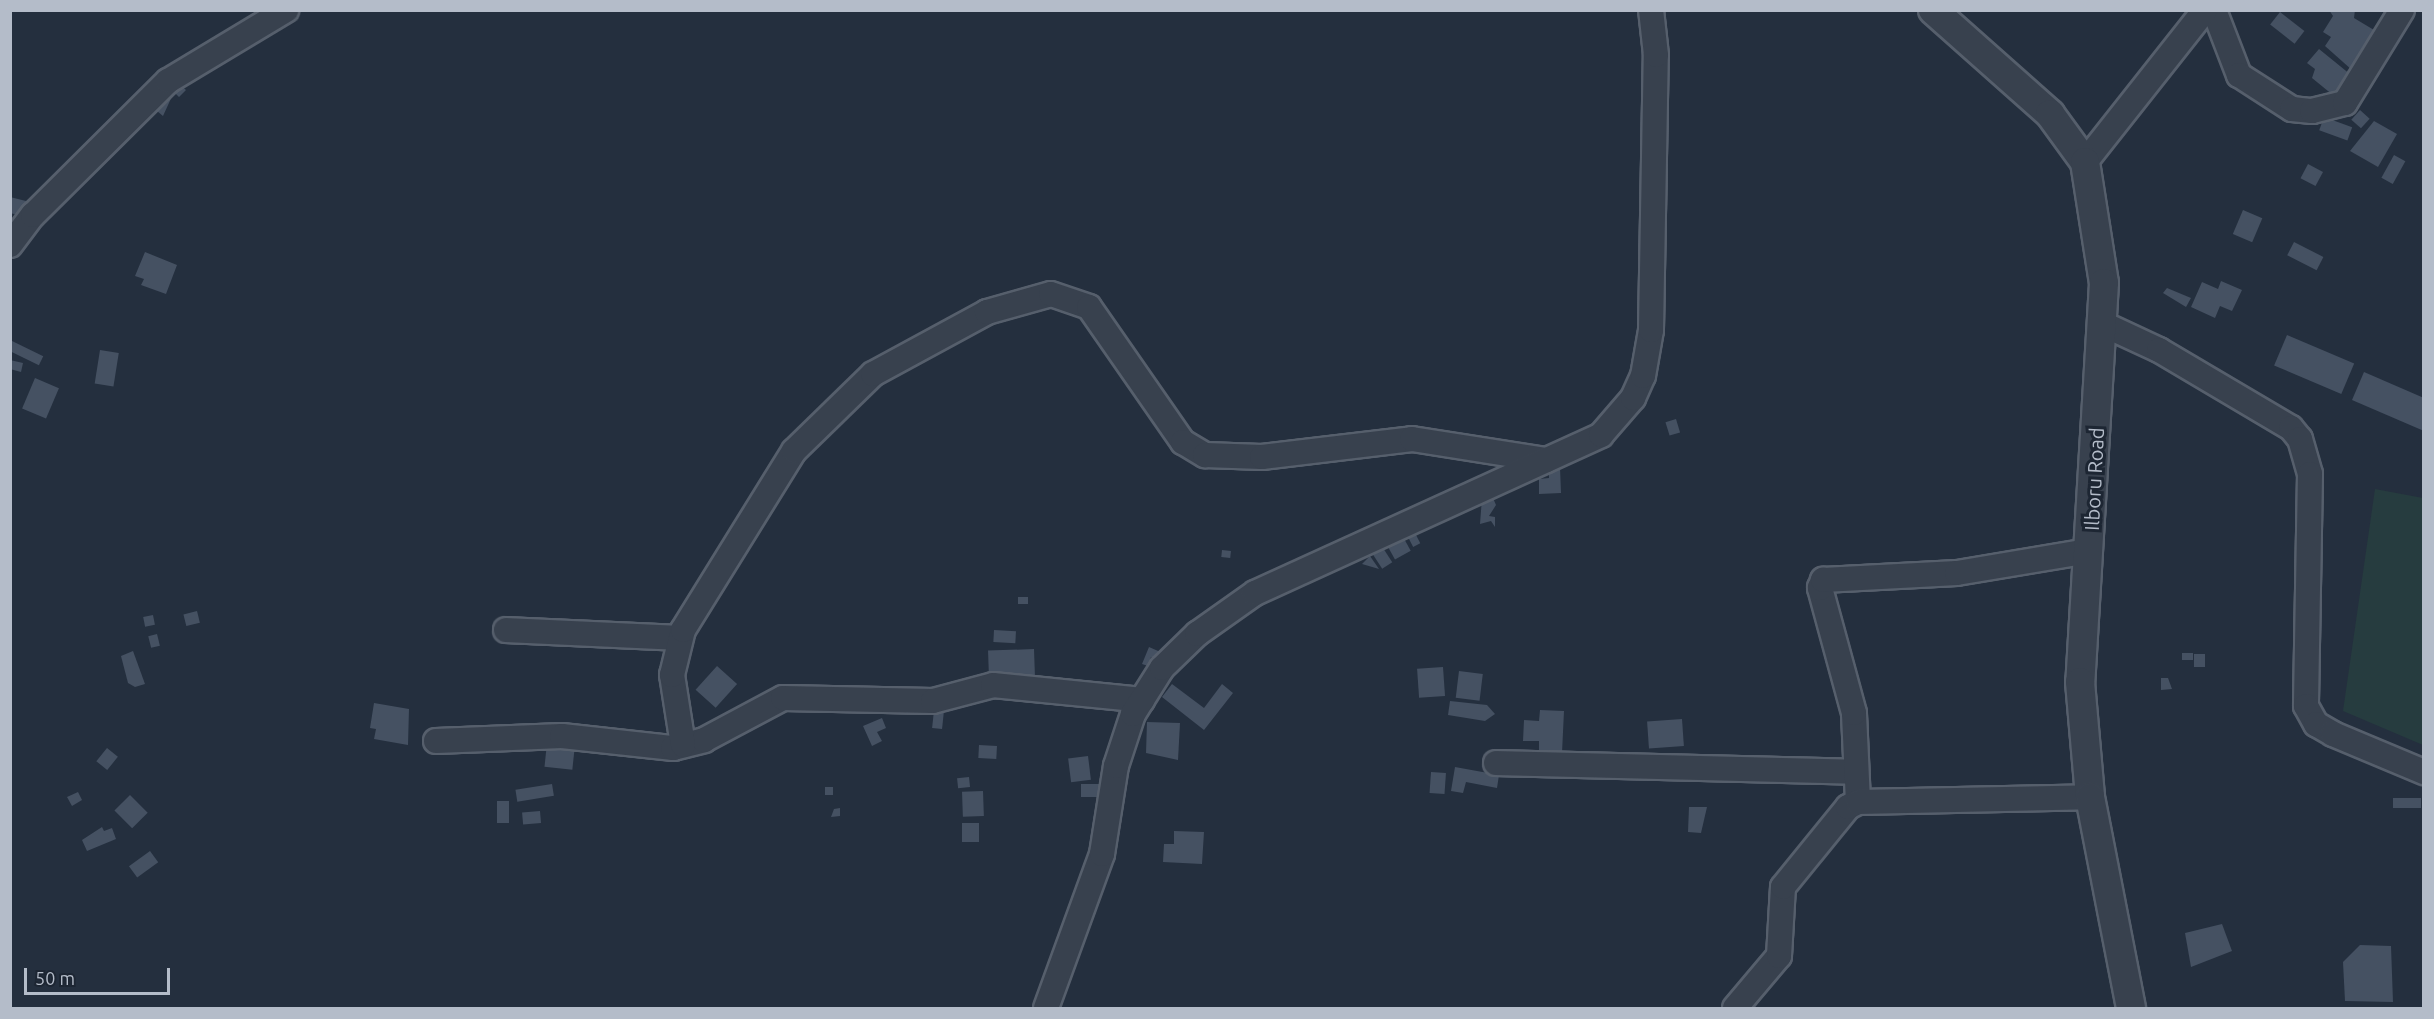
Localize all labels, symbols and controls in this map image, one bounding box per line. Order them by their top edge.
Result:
street label: Ilboru Road [2079,427,2109,531]
scale bar [27,956,172,994]
text: 50 m [35,968,75,988]

